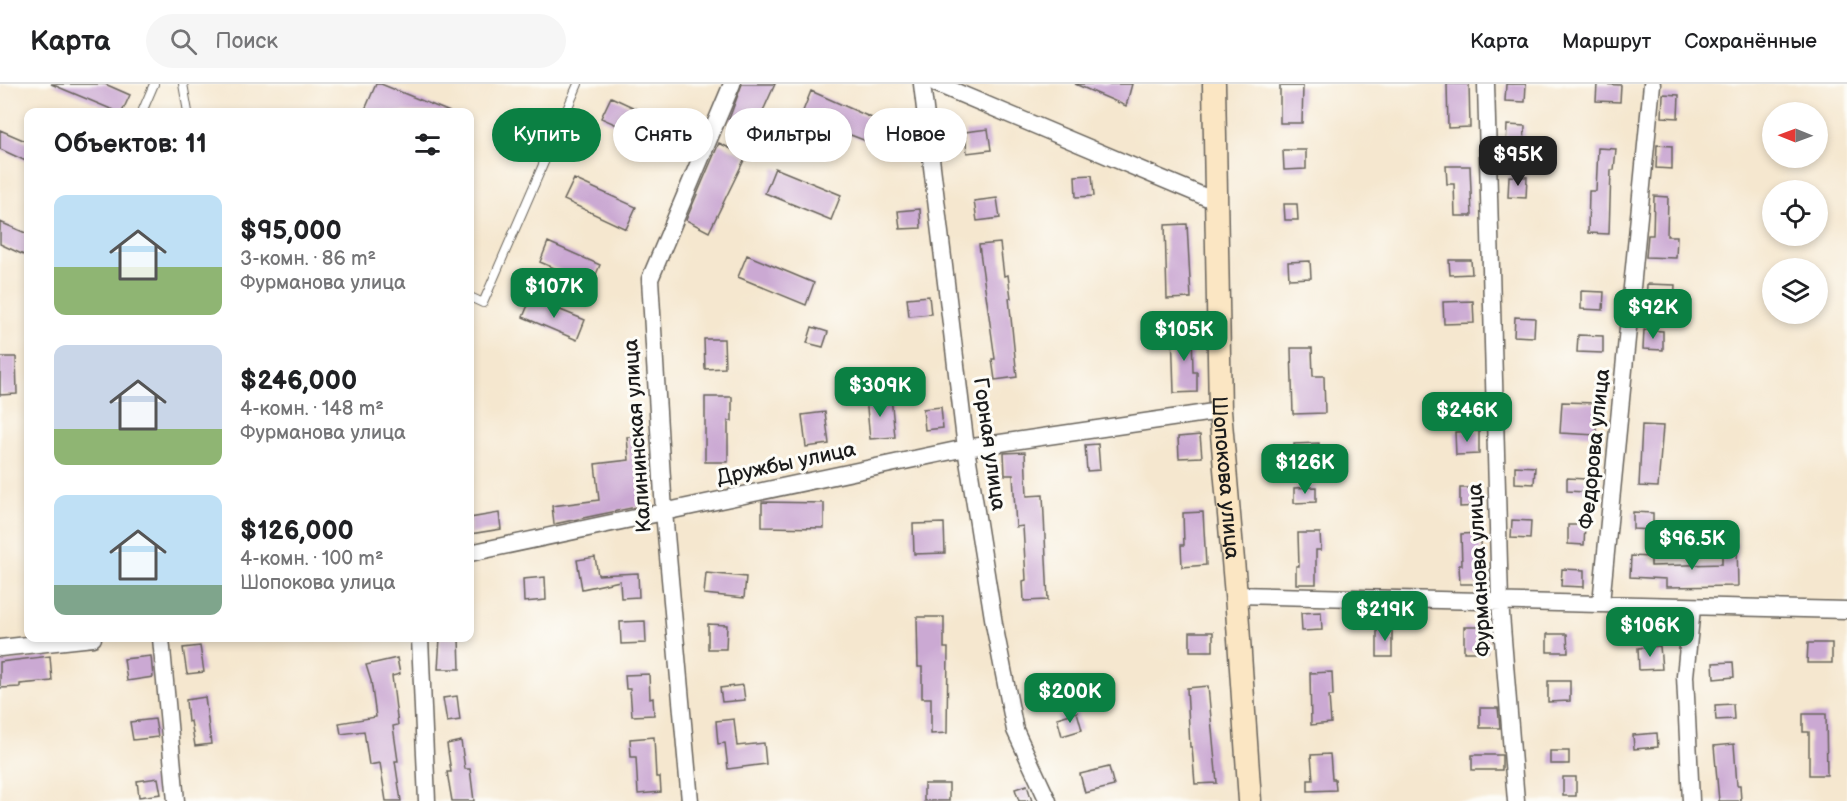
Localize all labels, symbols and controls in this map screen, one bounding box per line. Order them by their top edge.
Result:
search box [146,14,566,68]
text: Карта [30,25,110,58]
icon: search [167,25,200,58]
text: Поиск [215,28,278,55]
text: Карта [1470,29,1529,54]
text: Маршрут [1562,29,1651,54]
text: Сохранённые [1684,29,1817,54]
north arrow [1762,102,1828,168]
map controls [1762,102,1828,324]
chip: Купить [492,108,601,162]
chip: Снять [613,108,713,162]
chip: Фильтры [725,108,852,162]
chip: Новое [864,108,967,162]
icon: filters [411,128,444,161]
text: Объектов: 11 [54,129,207,160]
pin: $95K [1482,136,1554,187]
text: $95K [1493,143,1543,167]
button: locate [1762,180,1828,246]
text: $95,000 [240,216,342,247]
icon: home [102,219,174,291]
text: 3-комн. · 86 m² [240,247,376,271]
button: layers [1762,258,1828,324]
pin: $107K [512,268,596,319]
text: Фурманова улица [240,271,406,295]
text: $107K [525,275,583,299]
pin: $92K [1617,289,1689,340]
text: $92K [1628,296,1678,320]
pin: $105K [1142,311,1226,362]
text: $105K [1154,318,1214,342]
street label: Калининская улица [618,338,657,534]
text: $246,000 [240,366,357,397]
pin: $309K [838,367,922,418]
street label: Федорова улица [1574,367,1615,531]
icon: home [102,369,174,441]
text: $309K [849,374,911,398]
street label: Горная улица [968,376,1011,513]
pin: $246K [1425,392,1509,443]
street label: Шопокова улица [1207,396,1245,561]
text: 4-комн. · 148 m² [240,397,384,421]
text: $246K [1436,399,1498,423]
text: Фурманова улица [240,421,406,445]
street label: Дружбы улица [714,436,858,490]
pin: $126K [1263,444,1347,495]
text: $126K [1275,451,1335,475]
street label: Фурманова улица [1462,482,1497,658]
text: $126,000 [240,516,354,547]
icon: home [102,519,174,591]
pin: $96.5K [1643,520,1741,571]
text: $96.5K [1659,527,1725,551]
text: 4-комн. · 100 m² [240,547,384,571]
text: Шопокова улица [240,571,396,595]
pin: $219K [1343,591,1427,642]
text: $219K [1356,598,1414,622]
pin: $106K [1608,607,1692,658]
text: $106K [1620,614,1680,638]
pin: $200K [1028,673,1112,724]
text: $200K [1038,680,1102,704]

